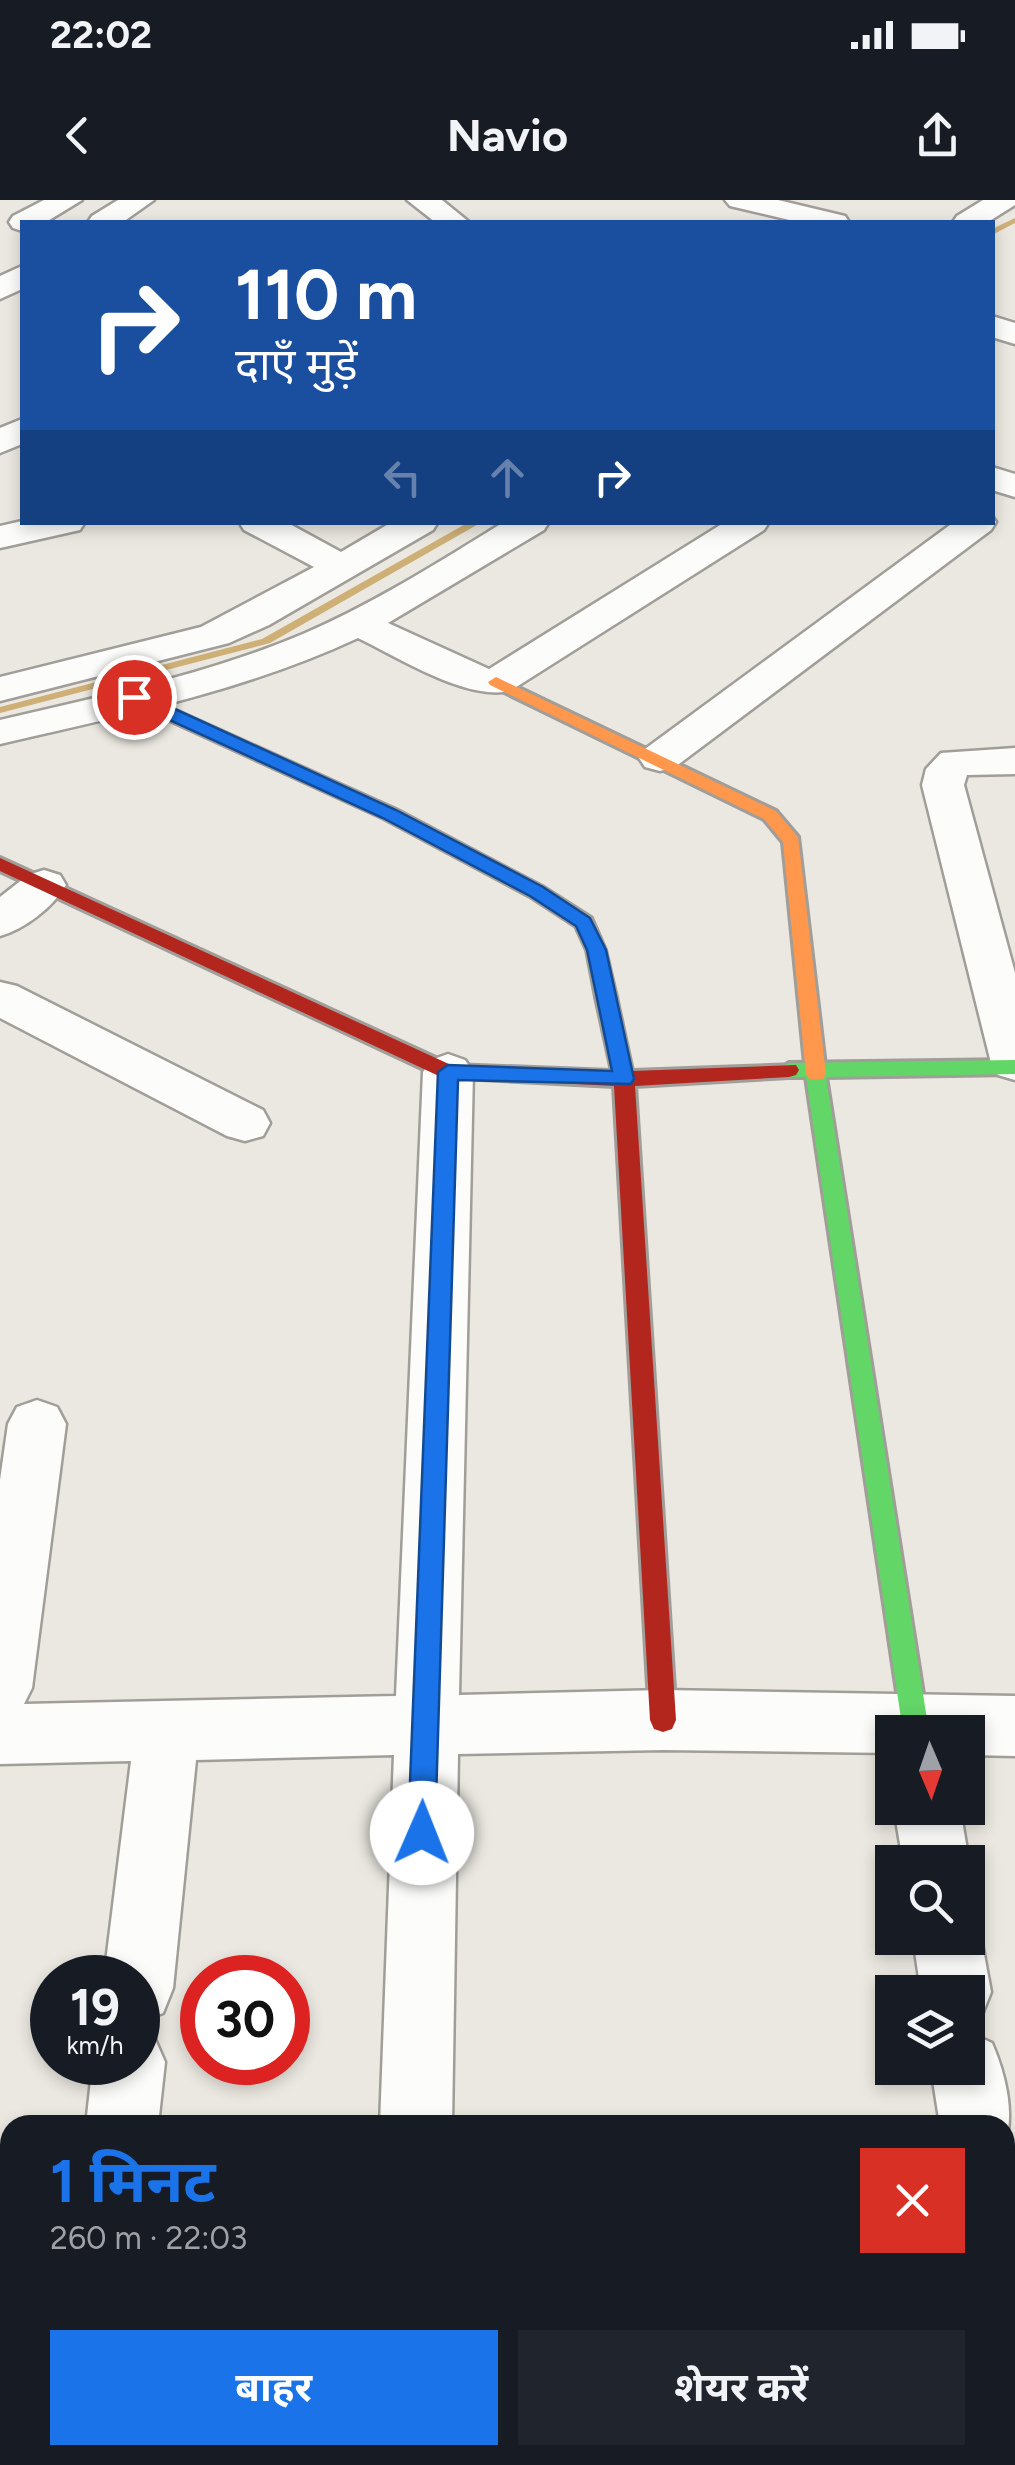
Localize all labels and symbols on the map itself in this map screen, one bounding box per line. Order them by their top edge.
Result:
pin [92,655,177,740]
north arrow [875,1715,985,1825]
position arrow [370,1781,474,1885]
speed limit sign: 30 [180,1955,310,2085]

